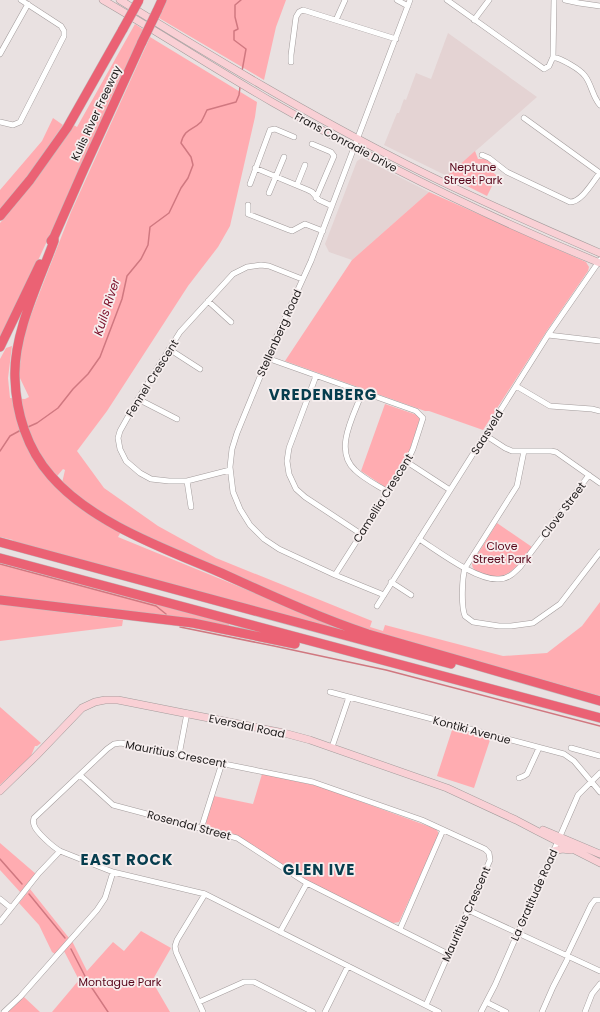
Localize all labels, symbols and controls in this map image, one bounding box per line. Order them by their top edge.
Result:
street label: Kuils River Freeway [67,62,125,163]
street label: Frans Conradie Drive [292,108,400,176]
park label: Neptune Street Park [444,159,503,188]
water label: Kuils River [89,275,124,338]
street label: Stellenberg Road [253,287,305,379]
street label: Fennel Crescent [122,336,182,420]
district label: VREDENBERG [269,384,377,405]
street label: Saasveld [467,406,507,458]
street label: Camellia Crescent [349,450,417,546]
street label: Clove Street [537,479,589,541]
park label: Clove Street Park [473,538,532,567]
street label: Eversdal Road [207,710,287,742]
street label: Kontiki Avenue [431,712,513,748]
street label: Mauritius Crescent [124,736,228,772]
street label: Rosendal Street [145,806,233,844]
street label: La Gratitude Road [507,847,561,943]
district label: EAST ROCK [81,849,173,870]
district label: GLEN IVE [283,859,355,880]
street label: Mauritius Crescent [438,864,494,964]
park label: Montague Park [79,974,162,990]

